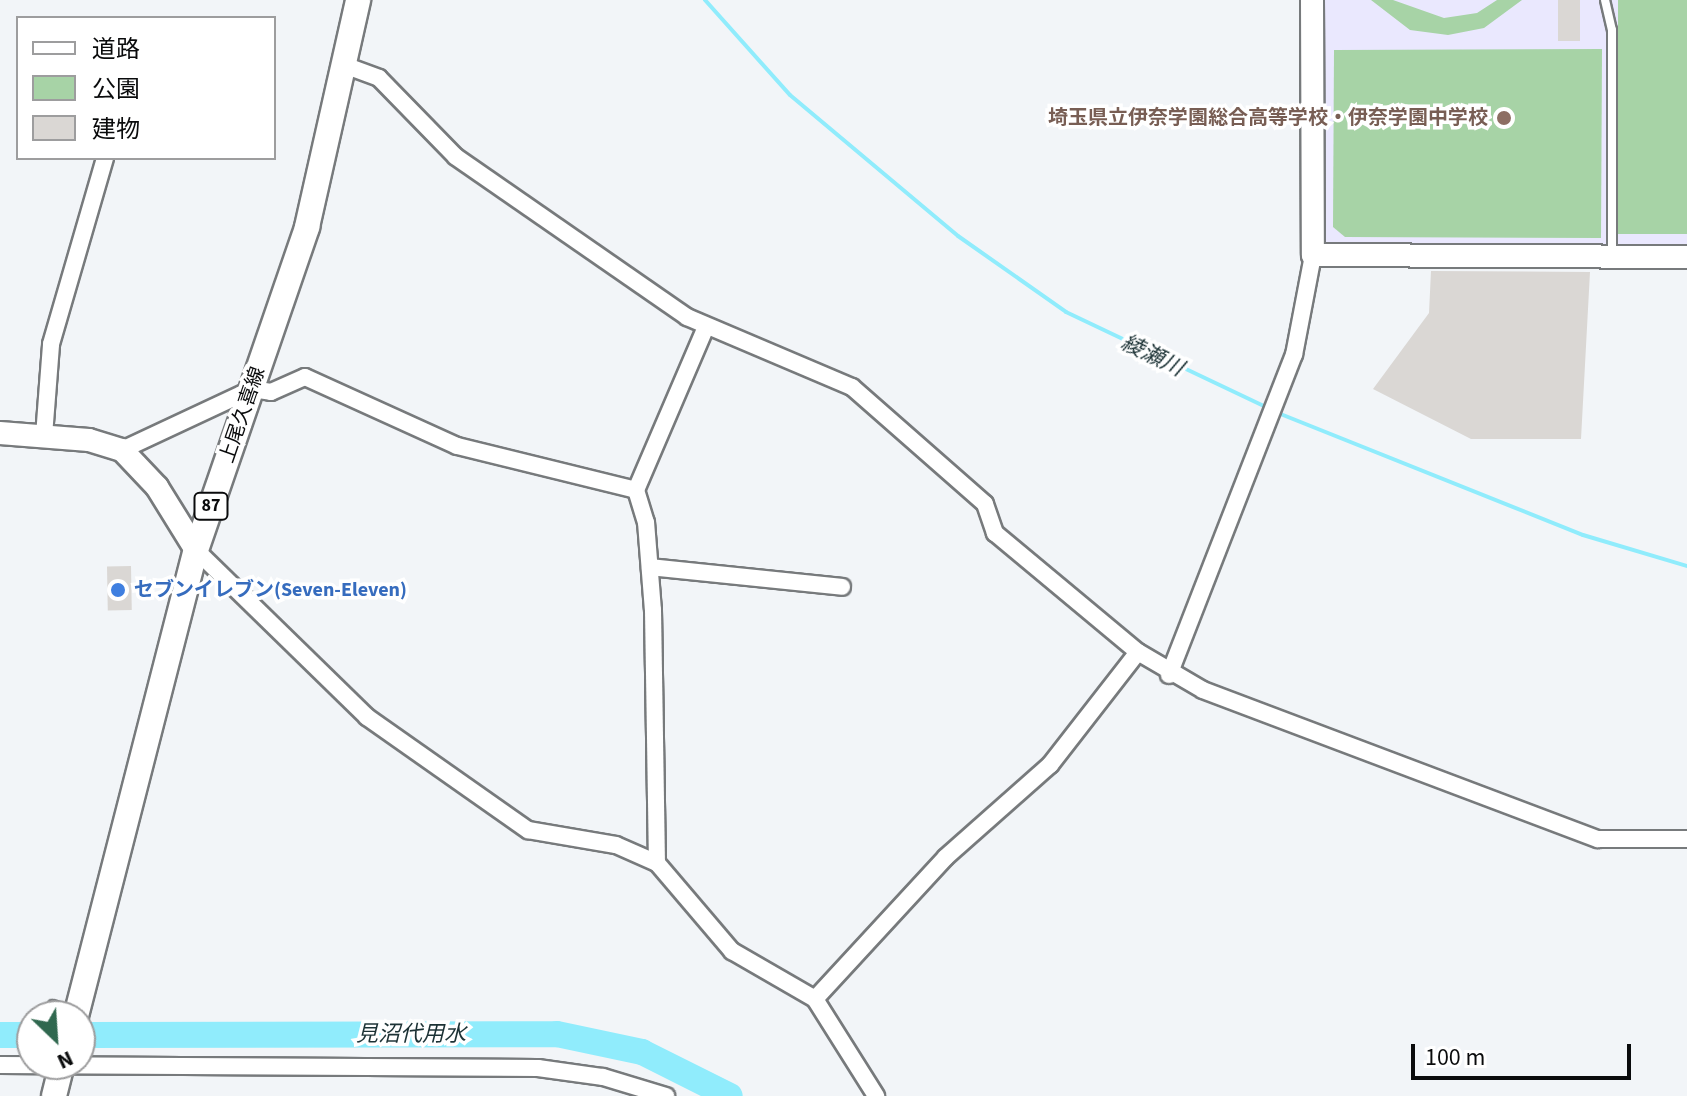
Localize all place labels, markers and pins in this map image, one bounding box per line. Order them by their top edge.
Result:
place label: 埼玉県立伊奈学園総合高等学校・伊奈学園中学校 [1048,106,1488,130]
marker: 埼玉県立伊奈学園総合高等学校・伊奈学園中学校 [1495,109,1513,127]
place label: セブンイレブン(Seven-Eleven) [134,578,407,602]
marker: セブンイレブン(Seven-Eleven) [109,581,127,599]

